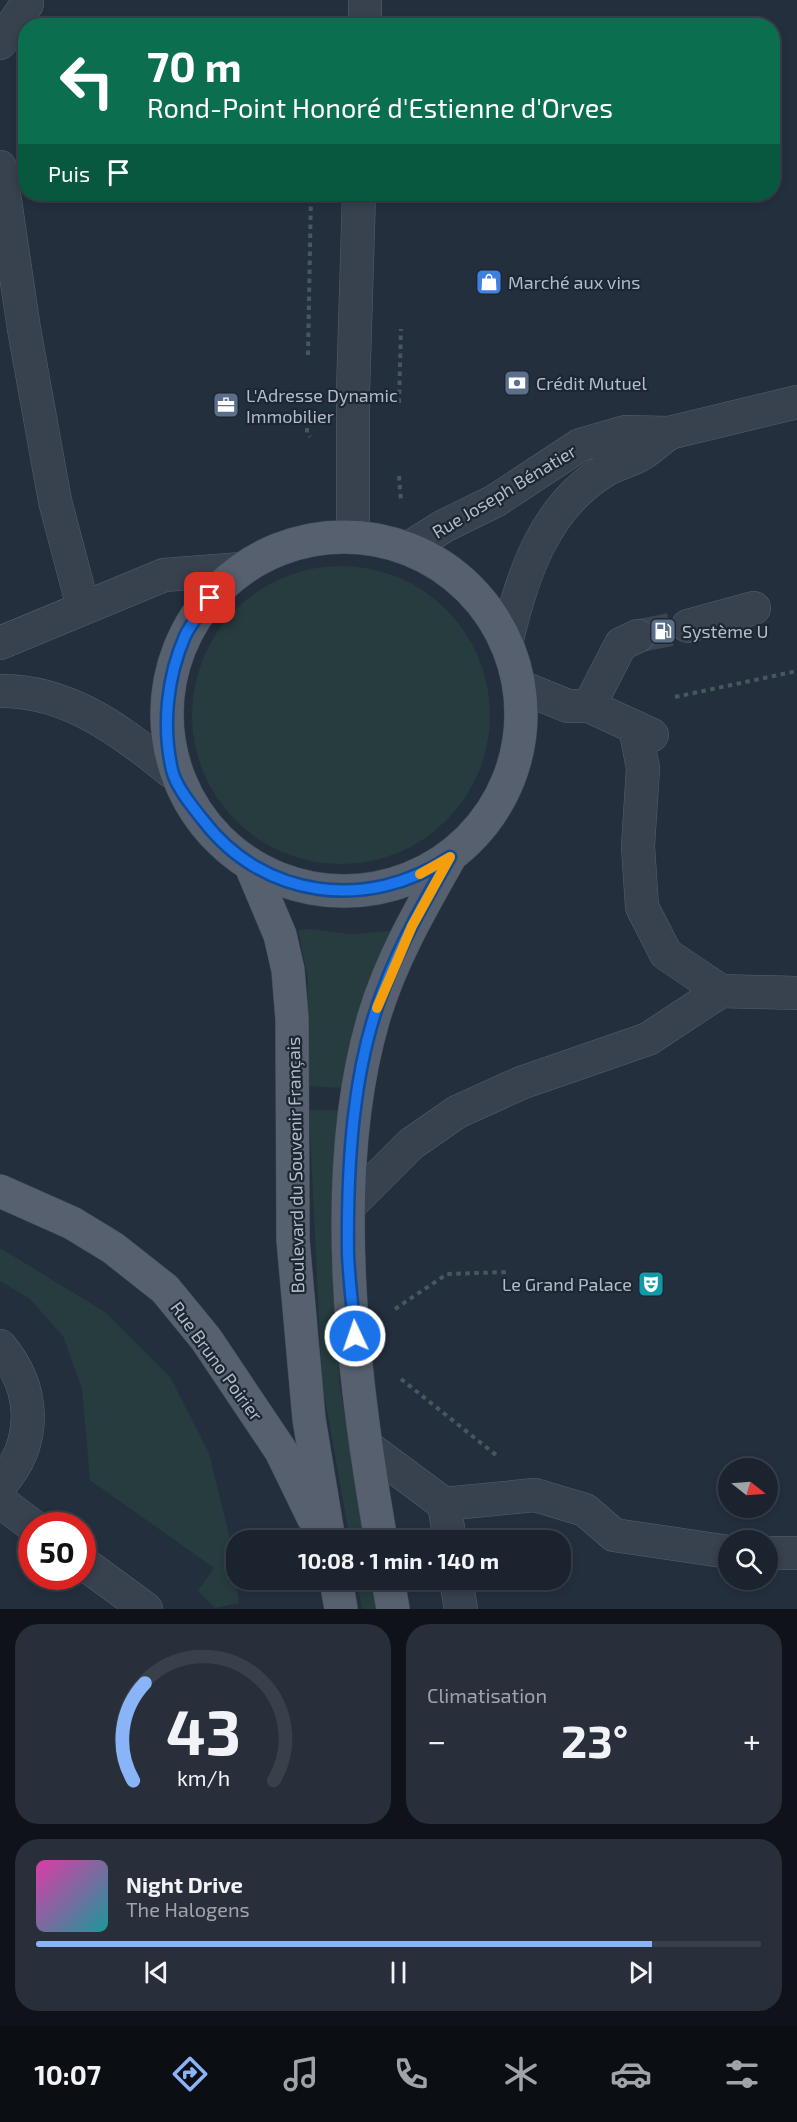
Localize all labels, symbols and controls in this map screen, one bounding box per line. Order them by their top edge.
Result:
text: 70 m [147,40,242,90]
icon: left [48,42,126,120]
text: Rond-Point Honoré d'Estienne d'Orves [147,91,613,123]
icon: arrive [102,156,135,189]
text: Puis [48,160,90,186]
shop icon: Marché aux vins [474,267,504,297]
place label: Marché aux vins [508,271,640,293]
bank icon: Crédit Mutuel [502,368,532,398]
place label: Crédit Mutuel [536,372,647,394]
place label: L'Adresse Dynamic Immobilier [246,384,398,427]
office icon: L'Adresse Dynamic Immobilier [211,390,241,420]
street label: Rue Joseph Bénatier [428,439,580,543]
pin [184,572,235,623]
icon: arrive [193,581,226,614]
fuel station icon: Système U [648,616,678,646]
place label: Système U [682,620,769,642]
street label: Boulevard du Souvenir Français [282,1037,309,1293]
theatre icon: Le Grand Palace [636,1269,666,1299]
place label: Le Grand Palace [502,1273,632,1295]
street label: Rue Bruno Poirier [166,1297,268,1425]
position arrow [323,1304,387,1368]
north arrow [718,1458,778,1518]
map controls [718,1458,778,1590]
speed limit sign: 50 [18,1512,96,1590]
button: search [718,1530,778,1590]
text: 10:08 · 1 min · 140 m [298,1547,499,1573]
text: Climatisation [427,1683,547,1707]
text: 43 [165,1693,241,1768]
text: 23° [561,1713,628,1767]
text: − [427,1720,446,1760]
text: + [743,1720,761,1760]
text: km/h [176,1765,230,1790]
text: Night Drive [126,1871,243,1897]
text: The Halogens [126,1897,250,1921]
icon: previous [140,1956,173,1989]
icon: pause [382,1956,415,1989]
icon: next [624,1956,657,1989]
icon: directions [169,2053,211,2095]
icon: music [280,2053,322,2095]
icon: phone [390,2053,432,2095]
icon: climate [500,2053,542,2095]
icon: car [610,2053,652,2095]
icon: filters [721,2053,763,2095]
text: 10:07 [34,2058,101,2090]

